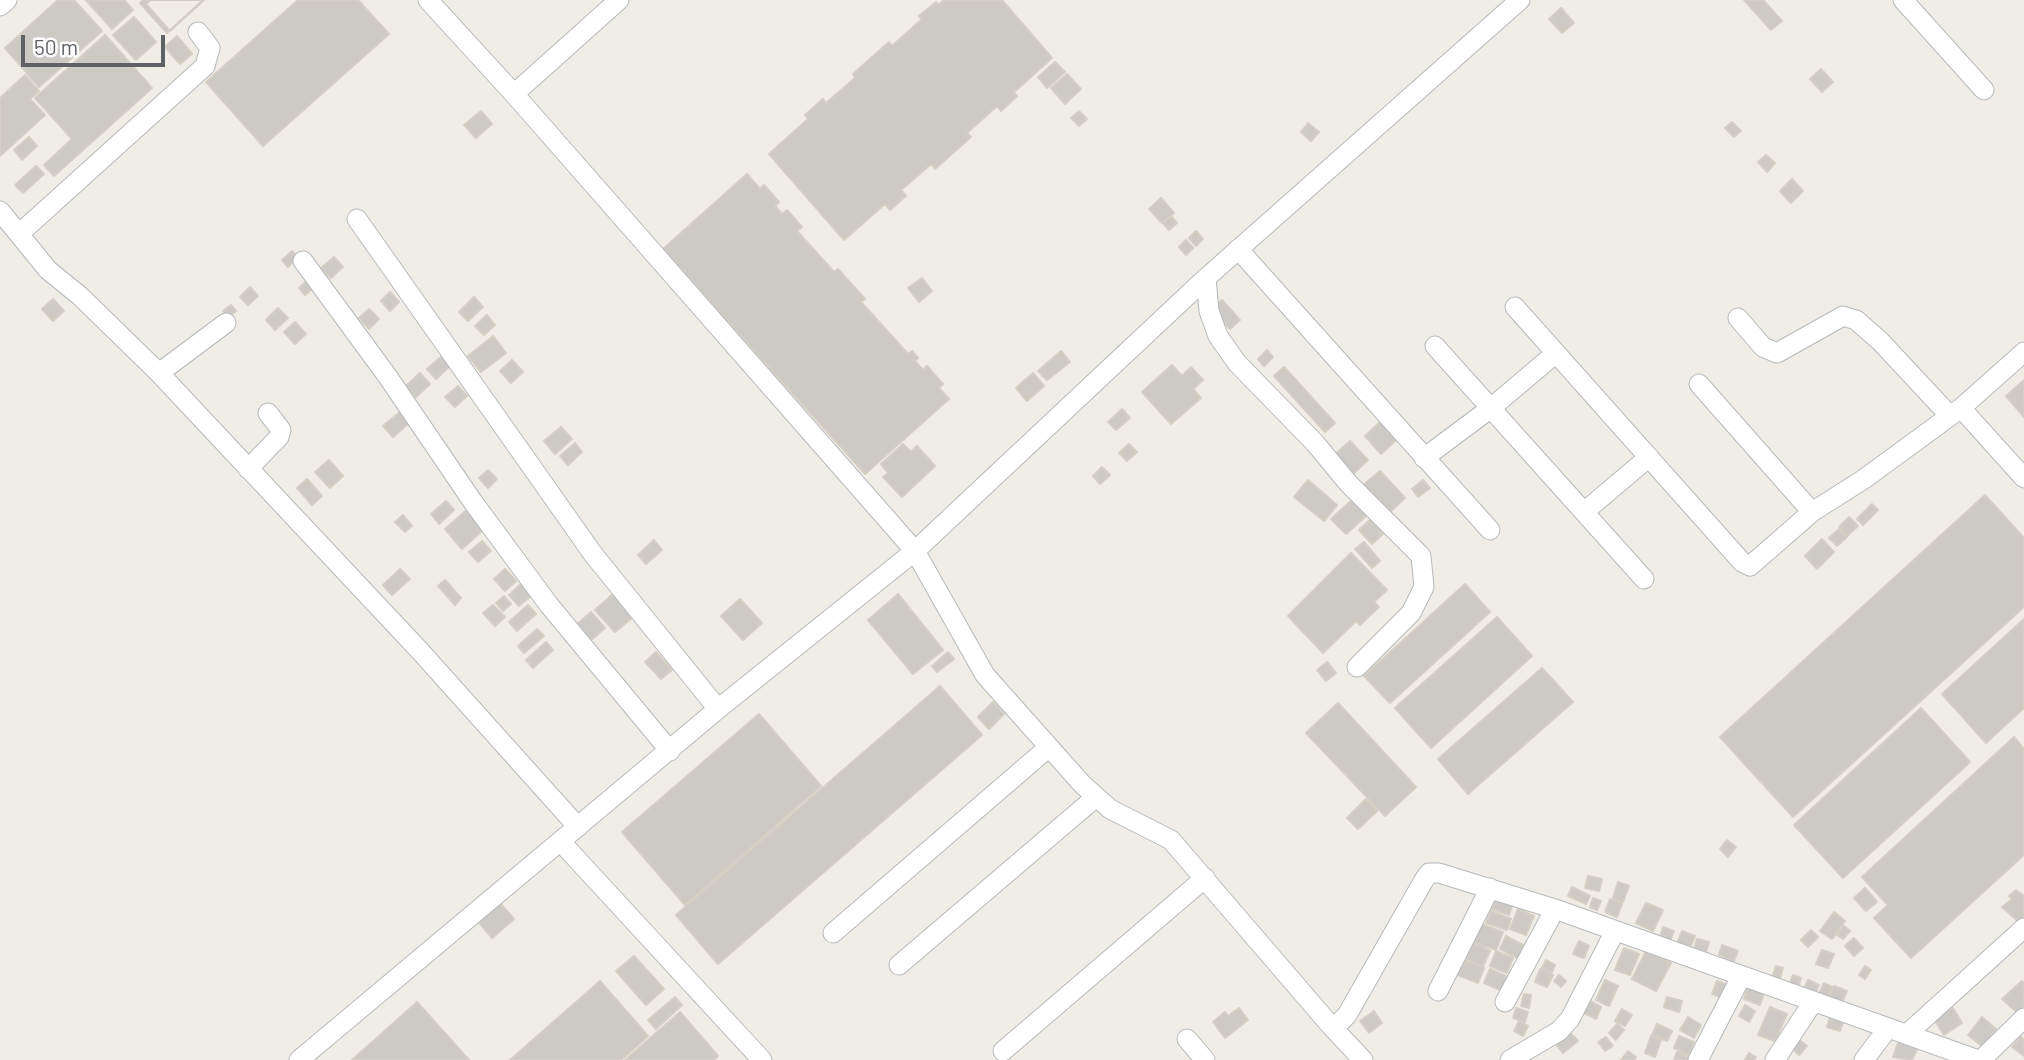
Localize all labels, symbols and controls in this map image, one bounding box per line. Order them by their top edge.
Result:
scale bar [24,21,168,65]
text: 50 m [34,34,78,59]

